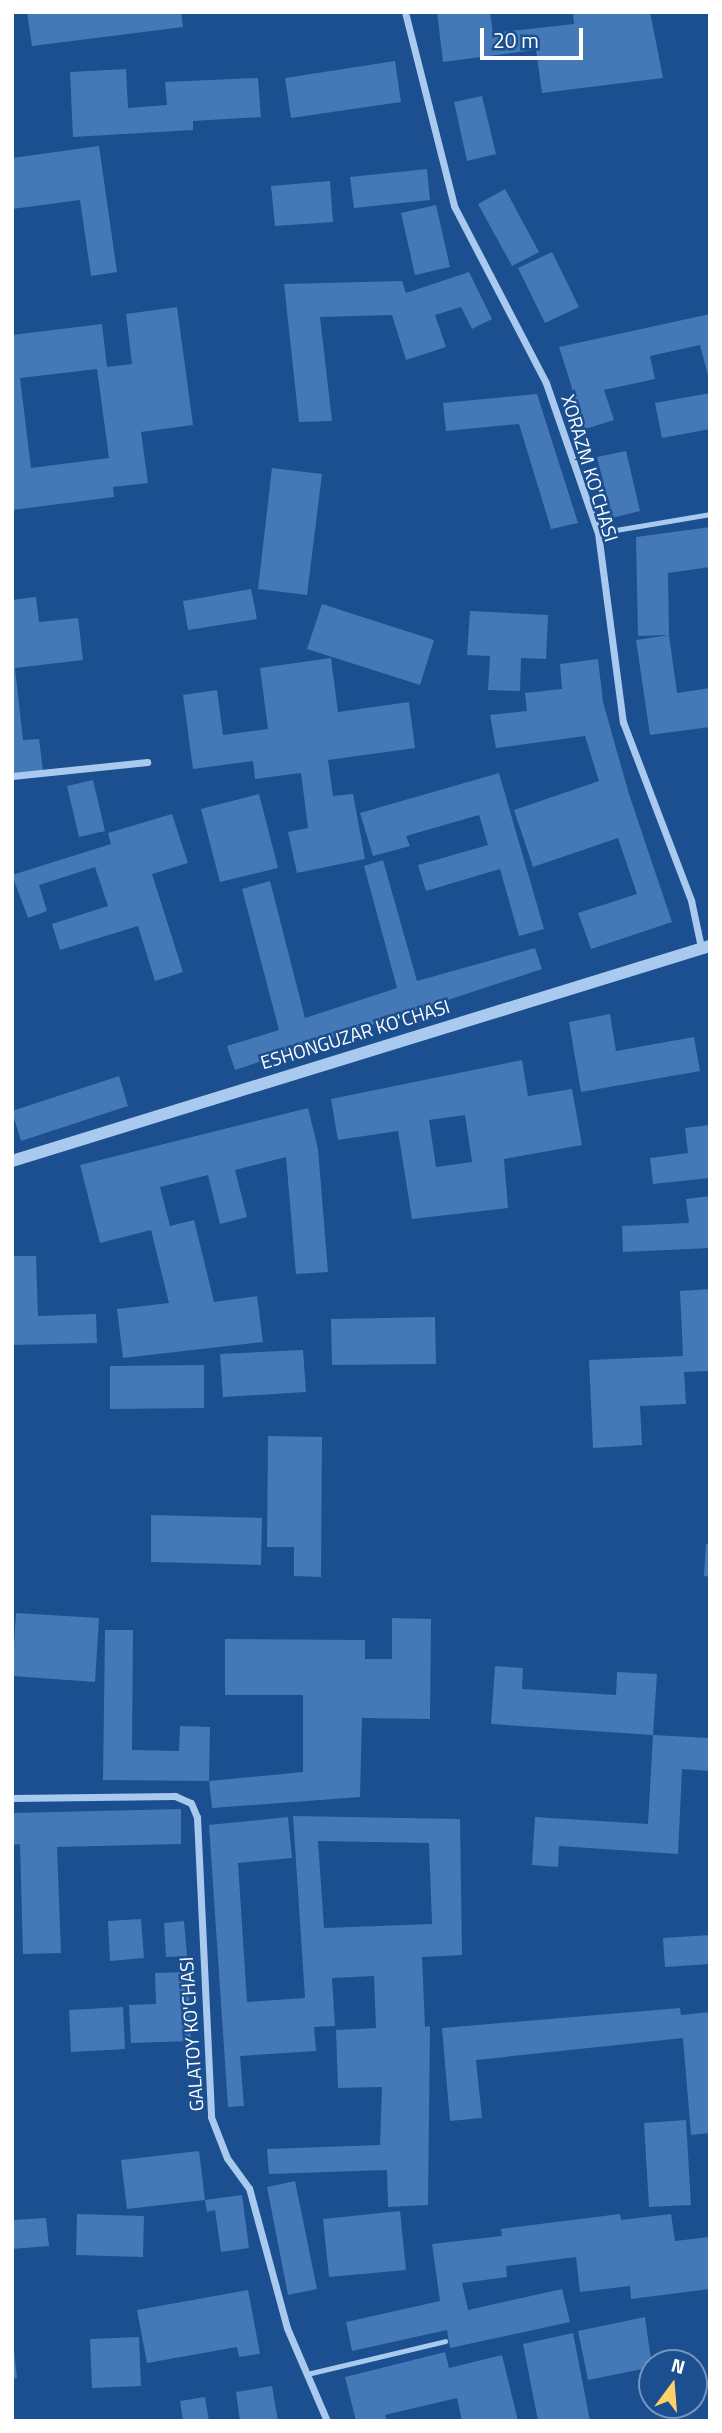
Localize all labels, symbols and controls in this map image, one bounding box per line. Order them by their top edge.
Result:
scale bar [484,14,587,58]
text: 20 m [493,24,539,56]
street label: XORAZM KO'CHASI [557,392,623,544]
street label: ESHONGUZAR KO'CHASI [258,994,452,1074]
street label: GALATOY KO'CHASI [174,1956,208,2112]
north arrow [638,2349,708,2419]
text: N [668,2349,689,2381]

